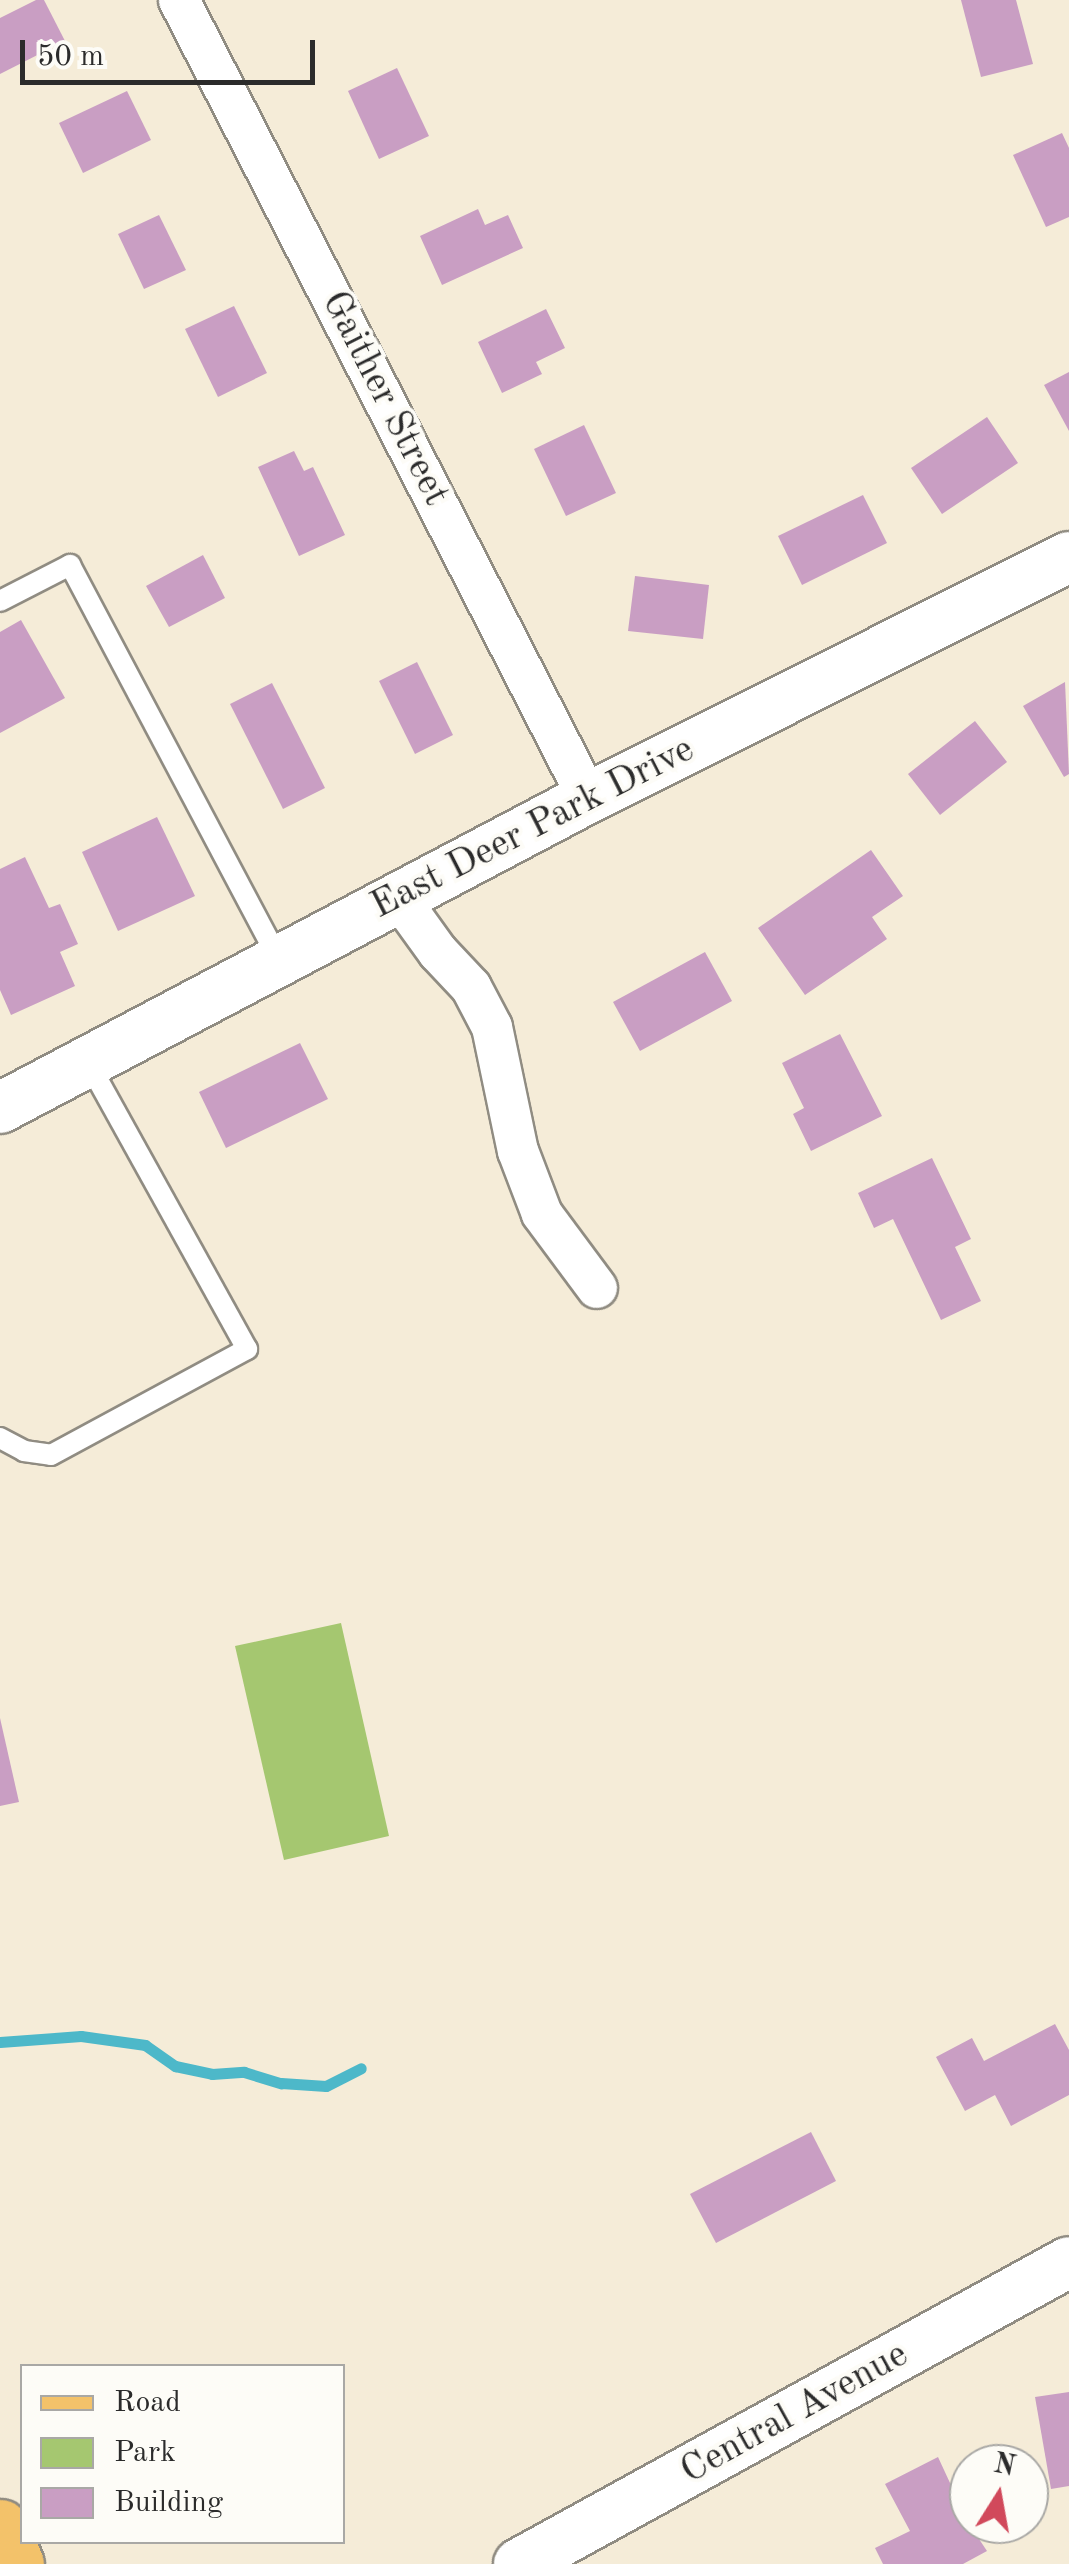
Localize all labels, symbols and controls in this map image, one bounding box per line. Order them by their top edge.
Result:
scale bar [25,20,320,82]
text: 50 m [37,42,104,72]
street label: Gaither Street [310,284,458,514]
street label: East Deer Park Drive [364,728,702,930]
street label: Central Avenue [673,2333,917,2495]
legend [20,2364,345,2544]
text: Road [114,2388,181,2418]
text: Park [114,2438,176,2468]
north arrow [949,2444,1049,2544]
text: N [991,2451,1018,2482]
text: Building [114,2488,223,2518]

